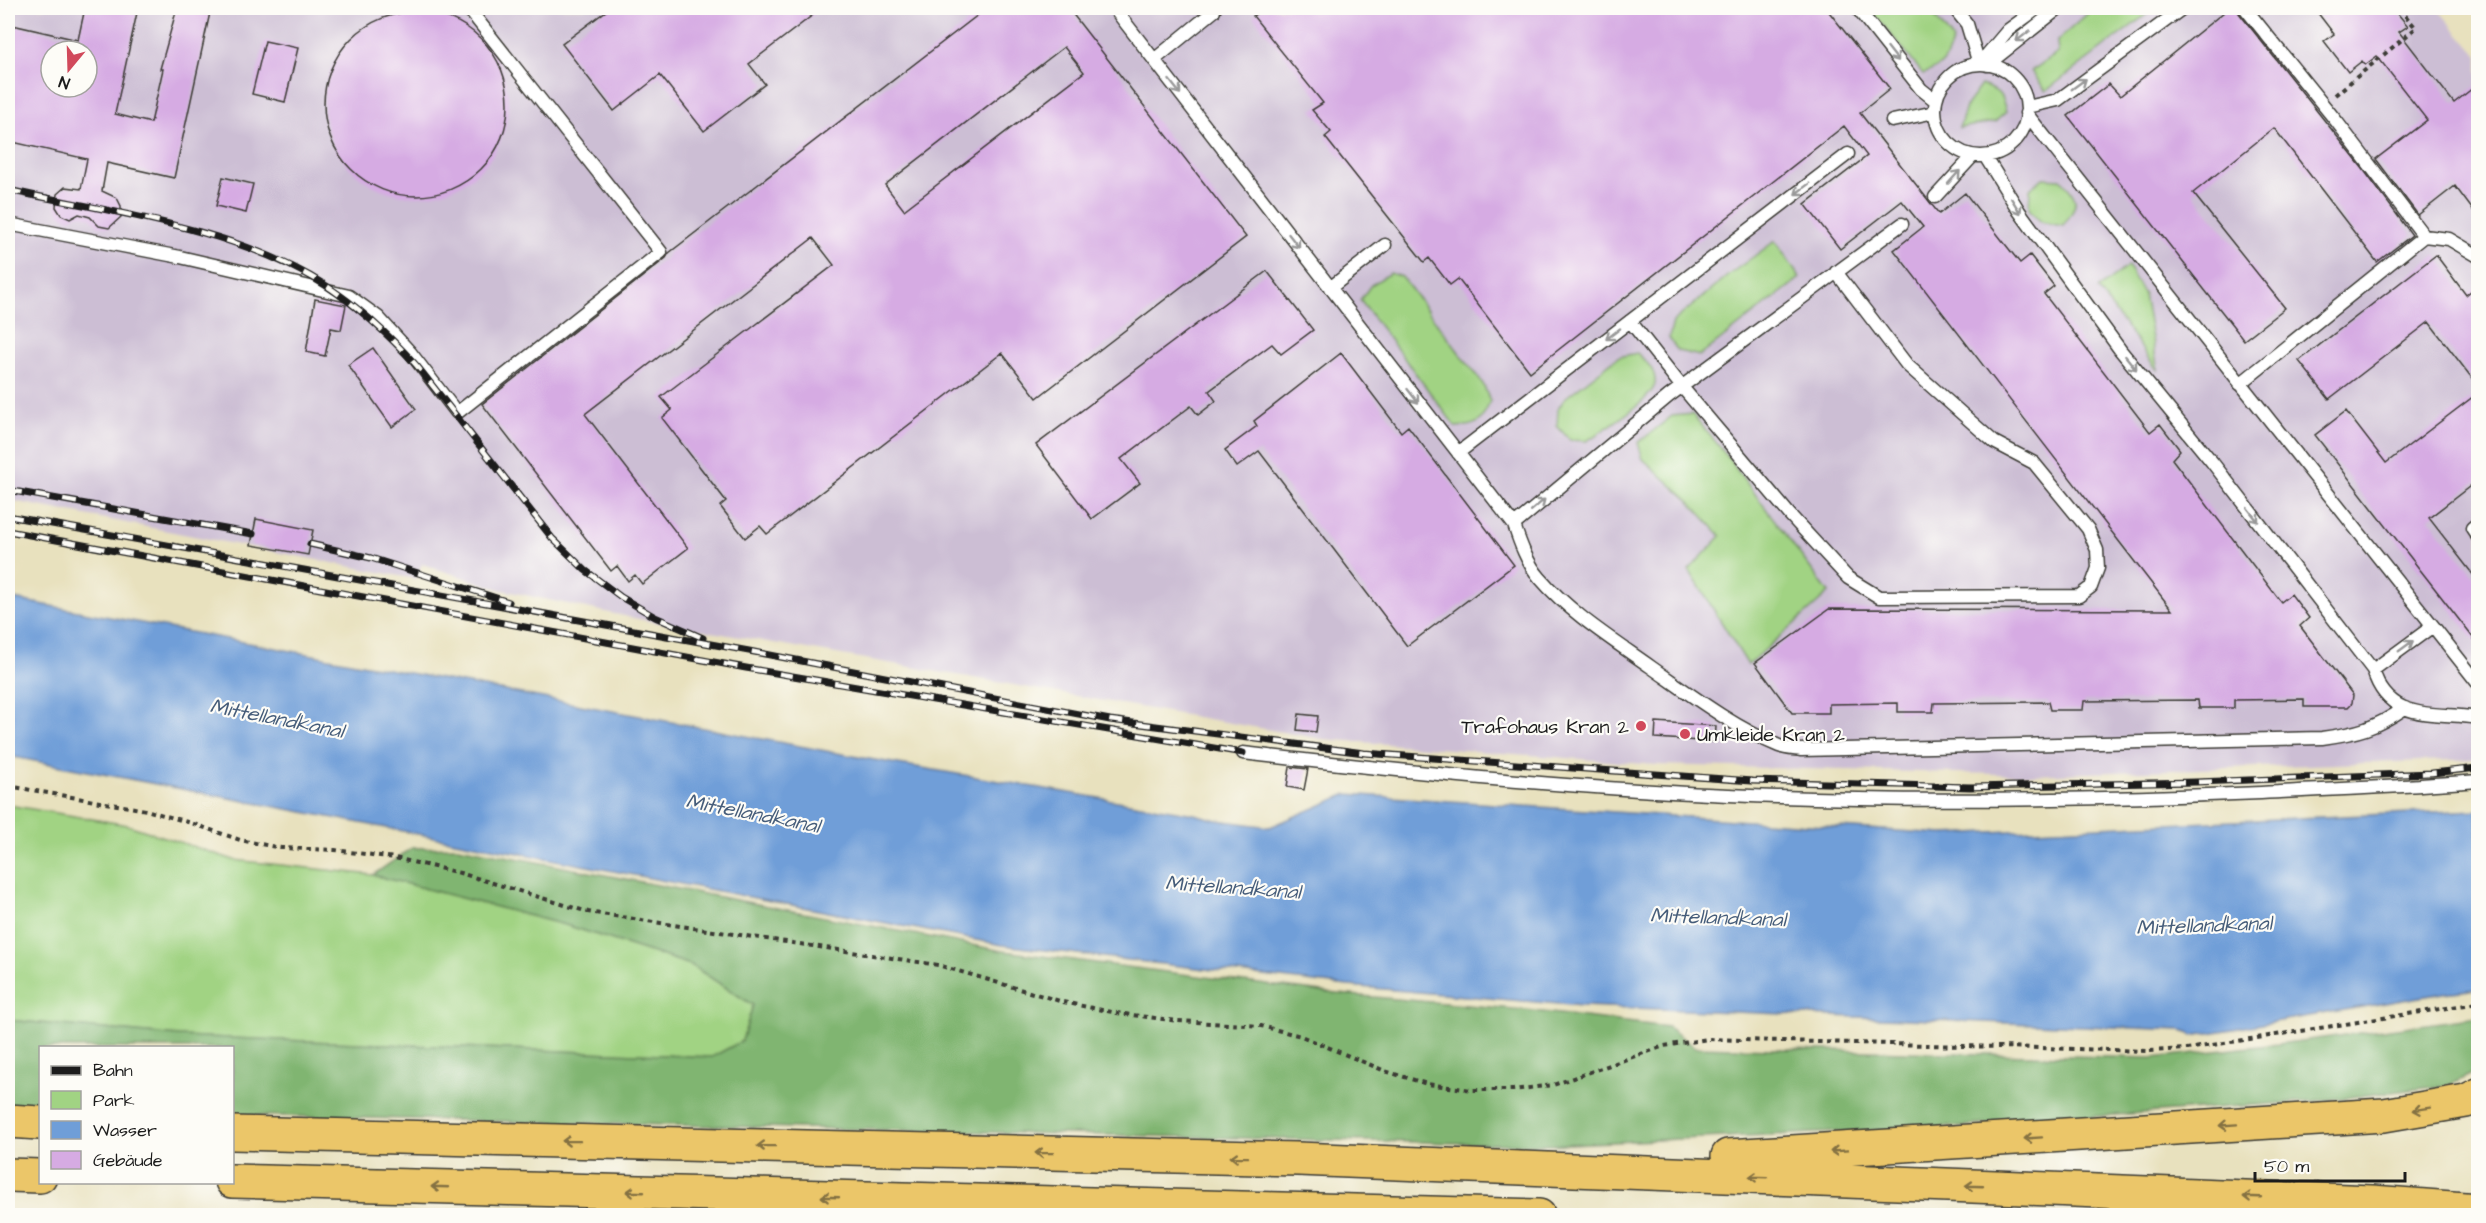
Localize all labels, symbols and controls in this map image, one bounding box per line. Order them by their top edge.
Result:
one-way arrow [2015,29,2031,42]
north arrow [39,39,99,99]
one-way arrow [1887,45,1900,61]
text: N [56,70,73,94]
one-way arrow [2071,77,2087,90]
one-way arrow [1169,79,1182,95]
one-way arrow [1947,169,1961,184]
one-way arrow [1794,183,1810,196]
one-way arrow [2010,197,2022,214]
one-way arrow [1288,233,1301,249]
one-way arrow [1606,327,1622,340]
one-way arrow [2125,355,2138,371]
one-way arrow [1407,387,1420,403]
one-way arrow [1530,498,1546,511]
one-way arrow [2247,507,2260,523]
one-way arrow [2398,640,2414,652]
water label: Mittellandkanal [208,691,349,746]
place label: Trafohaus Kran 2 [1461,713,1630,741]
marker: Trafohaus Kran 2 [1634,719,1648,733]
place label: Umkleide Kran 2 [1697,721,1845,749]
marker: Umkleide Kran 2 [1678,727,1692,741]
water label: Mittellandkanal [684,786,825,841]
water label: Mittellandkanal [1164,868,1304,907]
water label: Mittellandkanal [1650,901,1789,934]
water label: Mittellandkanal [2136,909,2275,942]
legend [39,1046,234,1184]
text: Bahn [93,1058,133,1083]
text: Park [93,1088,135,1113]
one-way arrow [2413,1104,2432,1115]
text: Wasser [93,1118,157,1143]
one-way arrow [2218,1120,2238,1131]
one-way arrow [2024,1133,2044,1144]
one-way arrow [561,1135,581,1147]
one-way arrow [756,1140,776,1152]
one-way arrow [1829,1145,1849,1156]
scale bar [2255,1145,2405,1183]
one-way arrow [1035,1147,1055,1158]
text: Gebäude [93,1148,163,1173]
one-way arrow [1230,1152,1250,1163]
text: 50 m [2264,1154,2309,1179]
one-way arrow [1748,1172,1768,1183]
one-way arrow [1964,1180,1984,1191]
one-way arrow [431,1181,451,1192]
one-way arrow [626,1186,646,1197]
one-way arrow [821,1191,841,1203]
one-way arrow [2243,1191,2263,1202]

